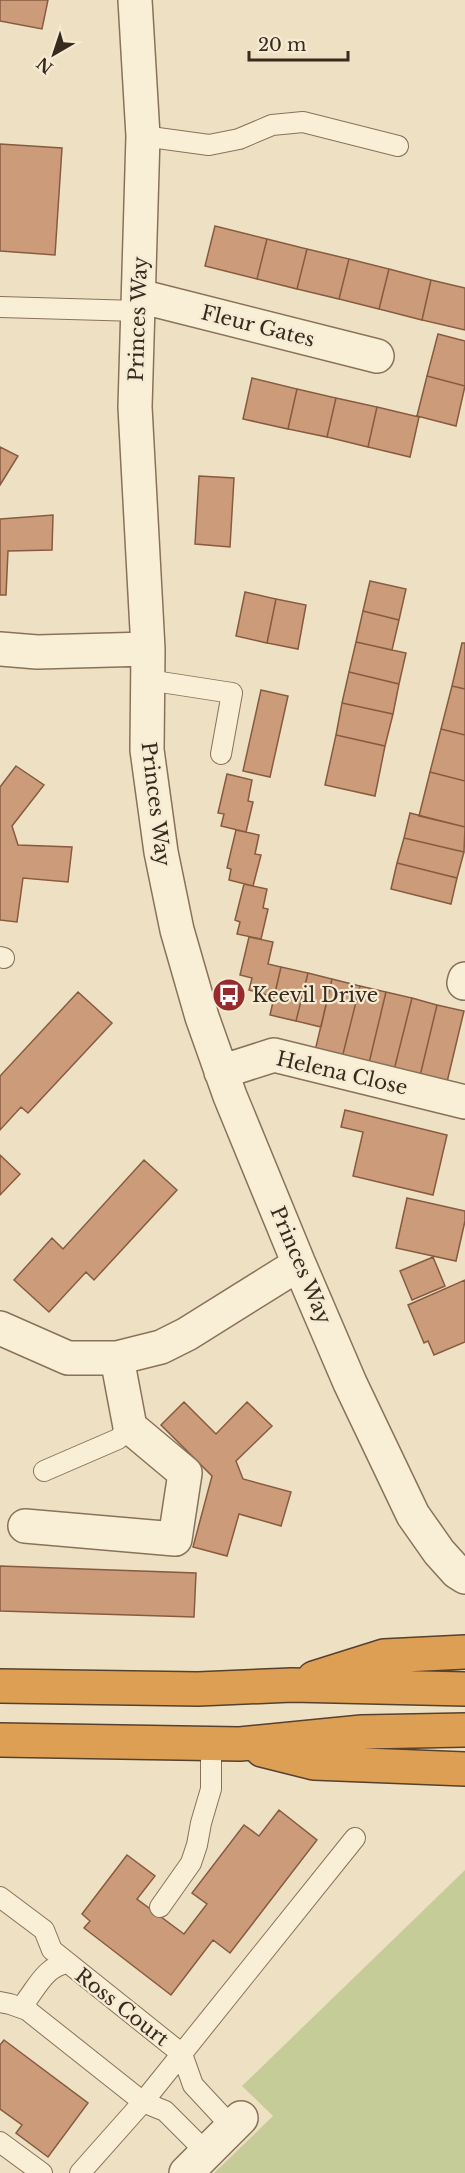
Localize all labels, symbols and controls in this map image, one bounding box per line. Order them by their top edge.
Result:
north arrow [24,24,84,84]
scale bar [249,24,348,62]
text: 20 m [258,34,306,56]
text: N [32,53,57,78]
street label: Princes Way [124,256,152,382]
street label: Fleur Gates [199,300,317,352]
street label: Princes Way [136,740,176,868]
bus stop icon: Keevil Drive [211,977,247,1013]
place label: Keevil Drive [252,983,378,1007]
street label: Helena Close [274,1046,410,1100]
street label: Princes Way [265,1203,337,1328]
street label: Ross Court [70,1963,174,2051]

